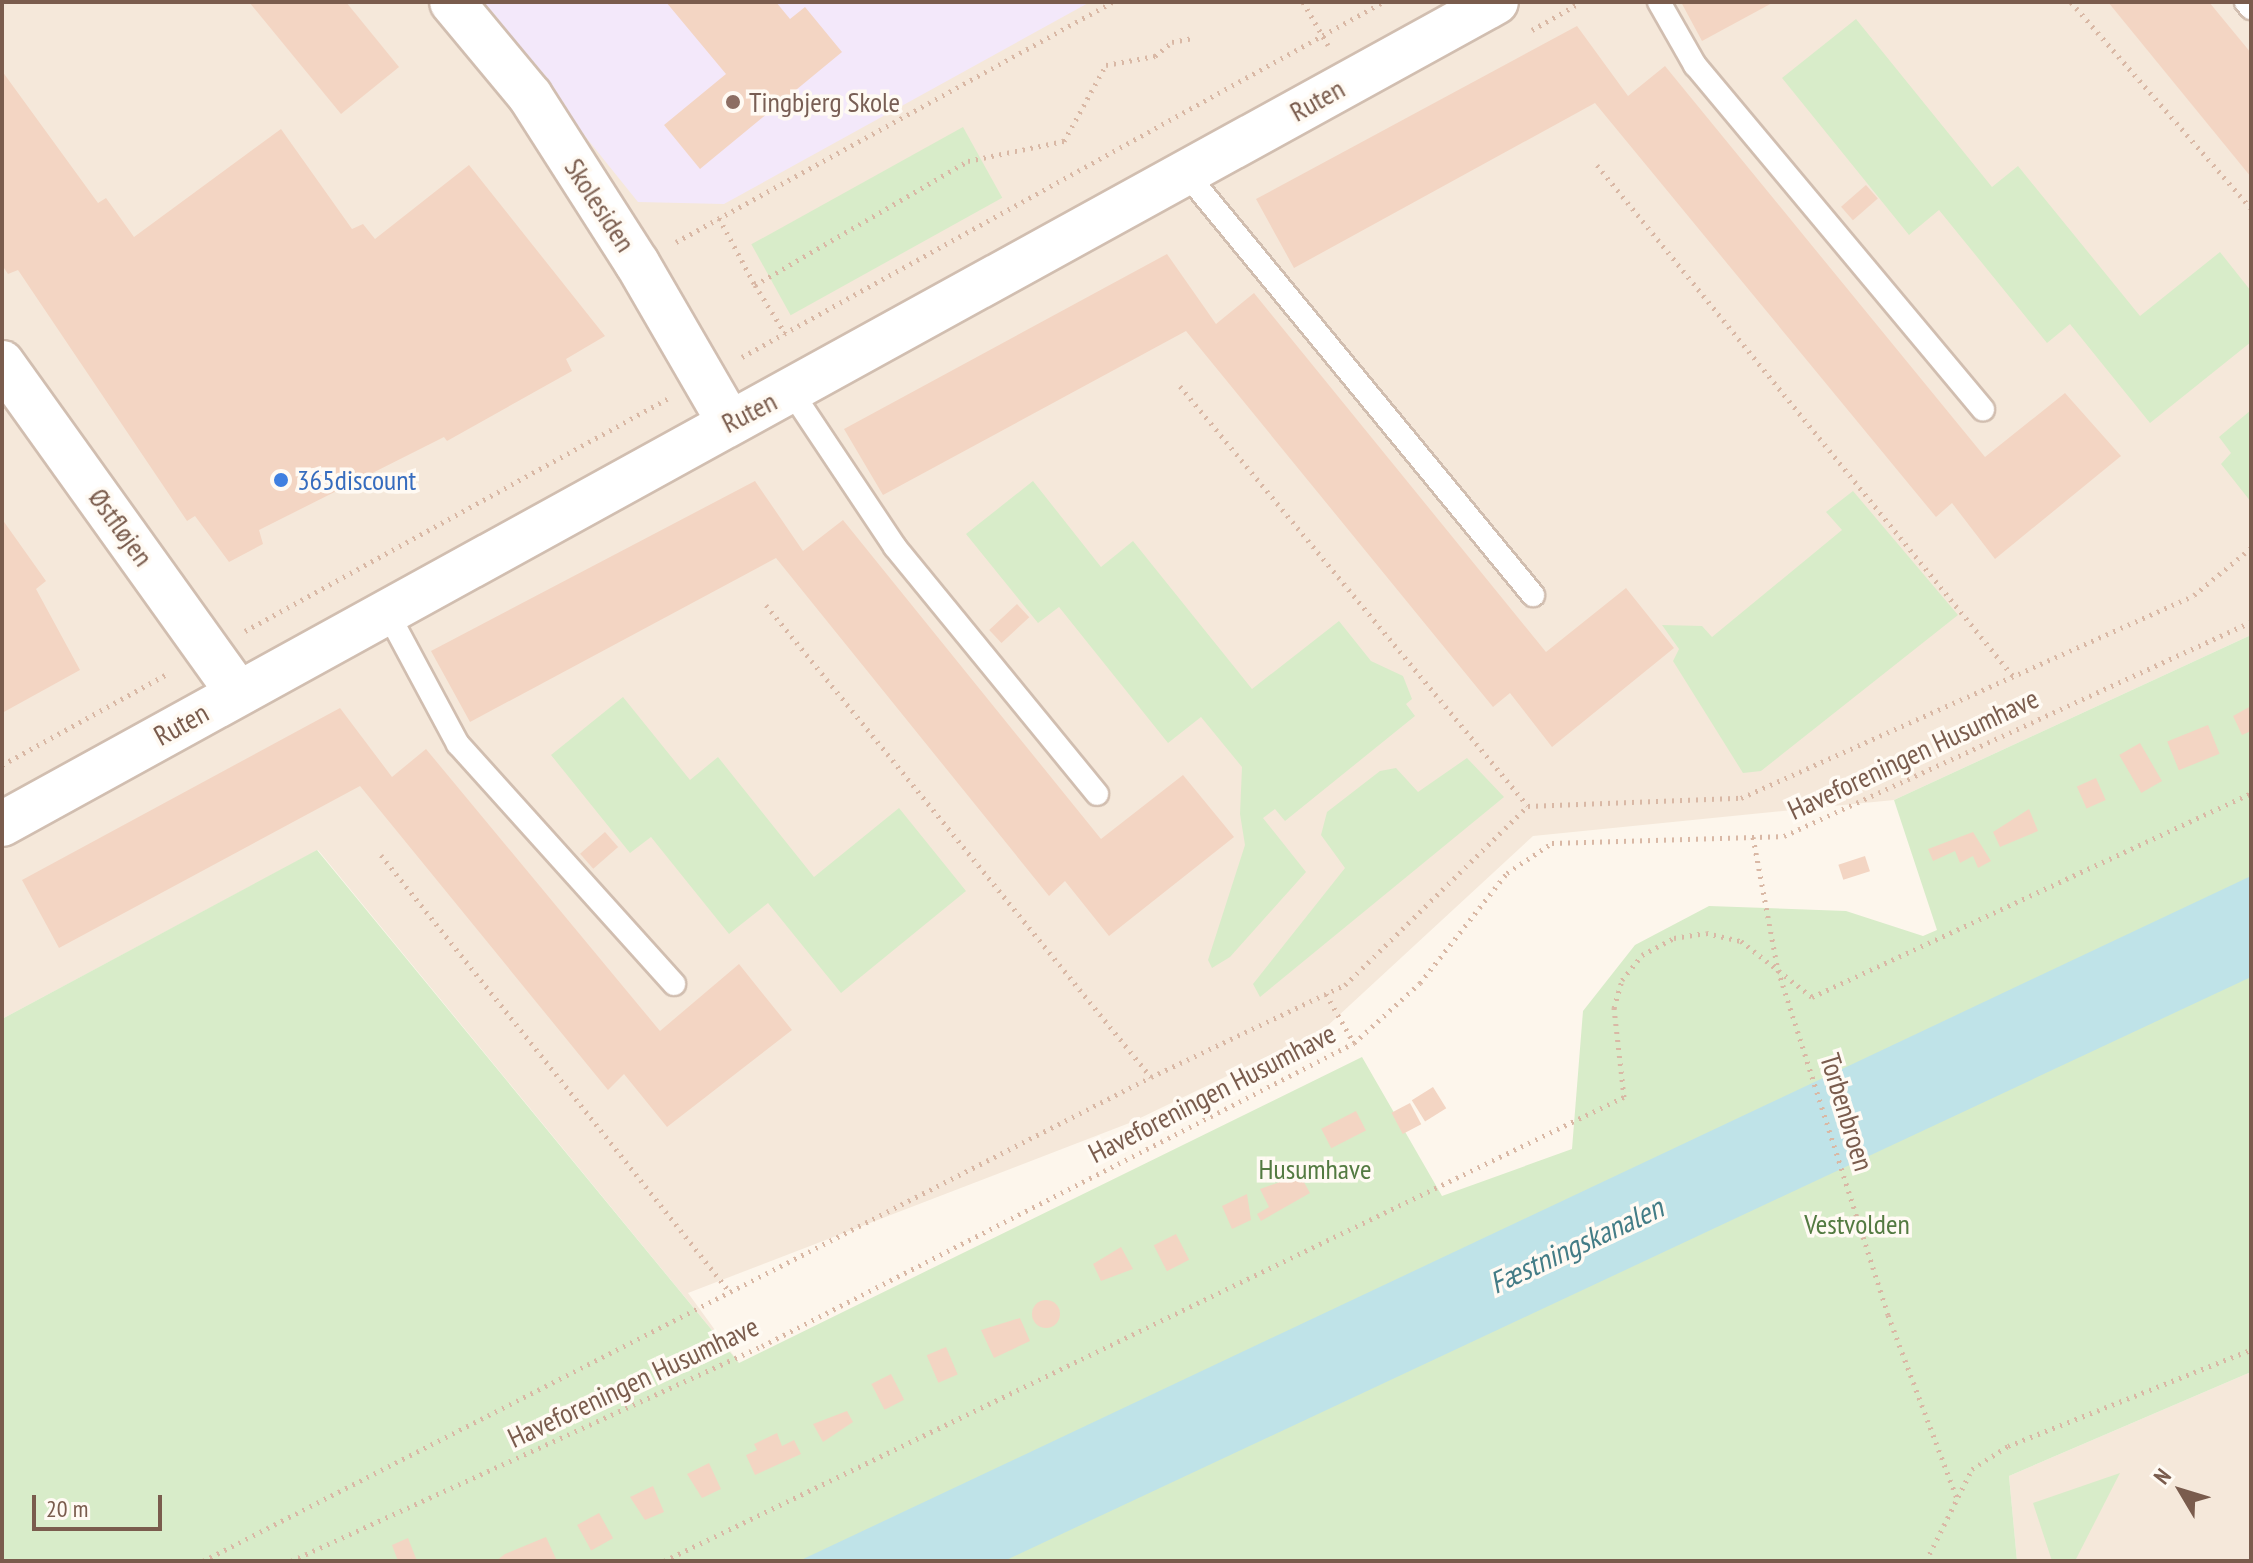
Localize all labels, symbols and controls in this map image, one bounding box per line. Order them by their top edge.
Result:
street label: Ruten [1284,72,1350,128]
place label: Tingbjerg Skole [749,85,900,119]
marker: Tingbjerg Skole [724,93,742,111]
street label: Skolesiden [558,152,642,258]
street label: Ruten [716,384,782,440]
place label: 365discount [297,463,416,497]
marker: 365discount [272,471,290,489]
street label: Østfløjen [82,482,160,572]
street label: Haveforeningen Husumhave [1782,681,2044,827]
street label: Ruten [148,696,214,752]
street label: Haveforeningen Husumhave [1083,1016,1341,1170]
street label: Torbenbroen [1813,1049,1881,1175]
park label: Husumhave [1259,1152,1371,1186]
water label: Fæstningskanalen [1483,1189,1669,1301]
park label: Vestvolden [1804,1207,1910,1241]
street label: Haveforeningen Husumhave [502,1309,764,1455]
north arrow [2141,1451,2221,1531]
text: N [2147,1463,2177,1490]
scale bar [36,1479,166,1529]
text: 20 m [46,1493,88,1524]

